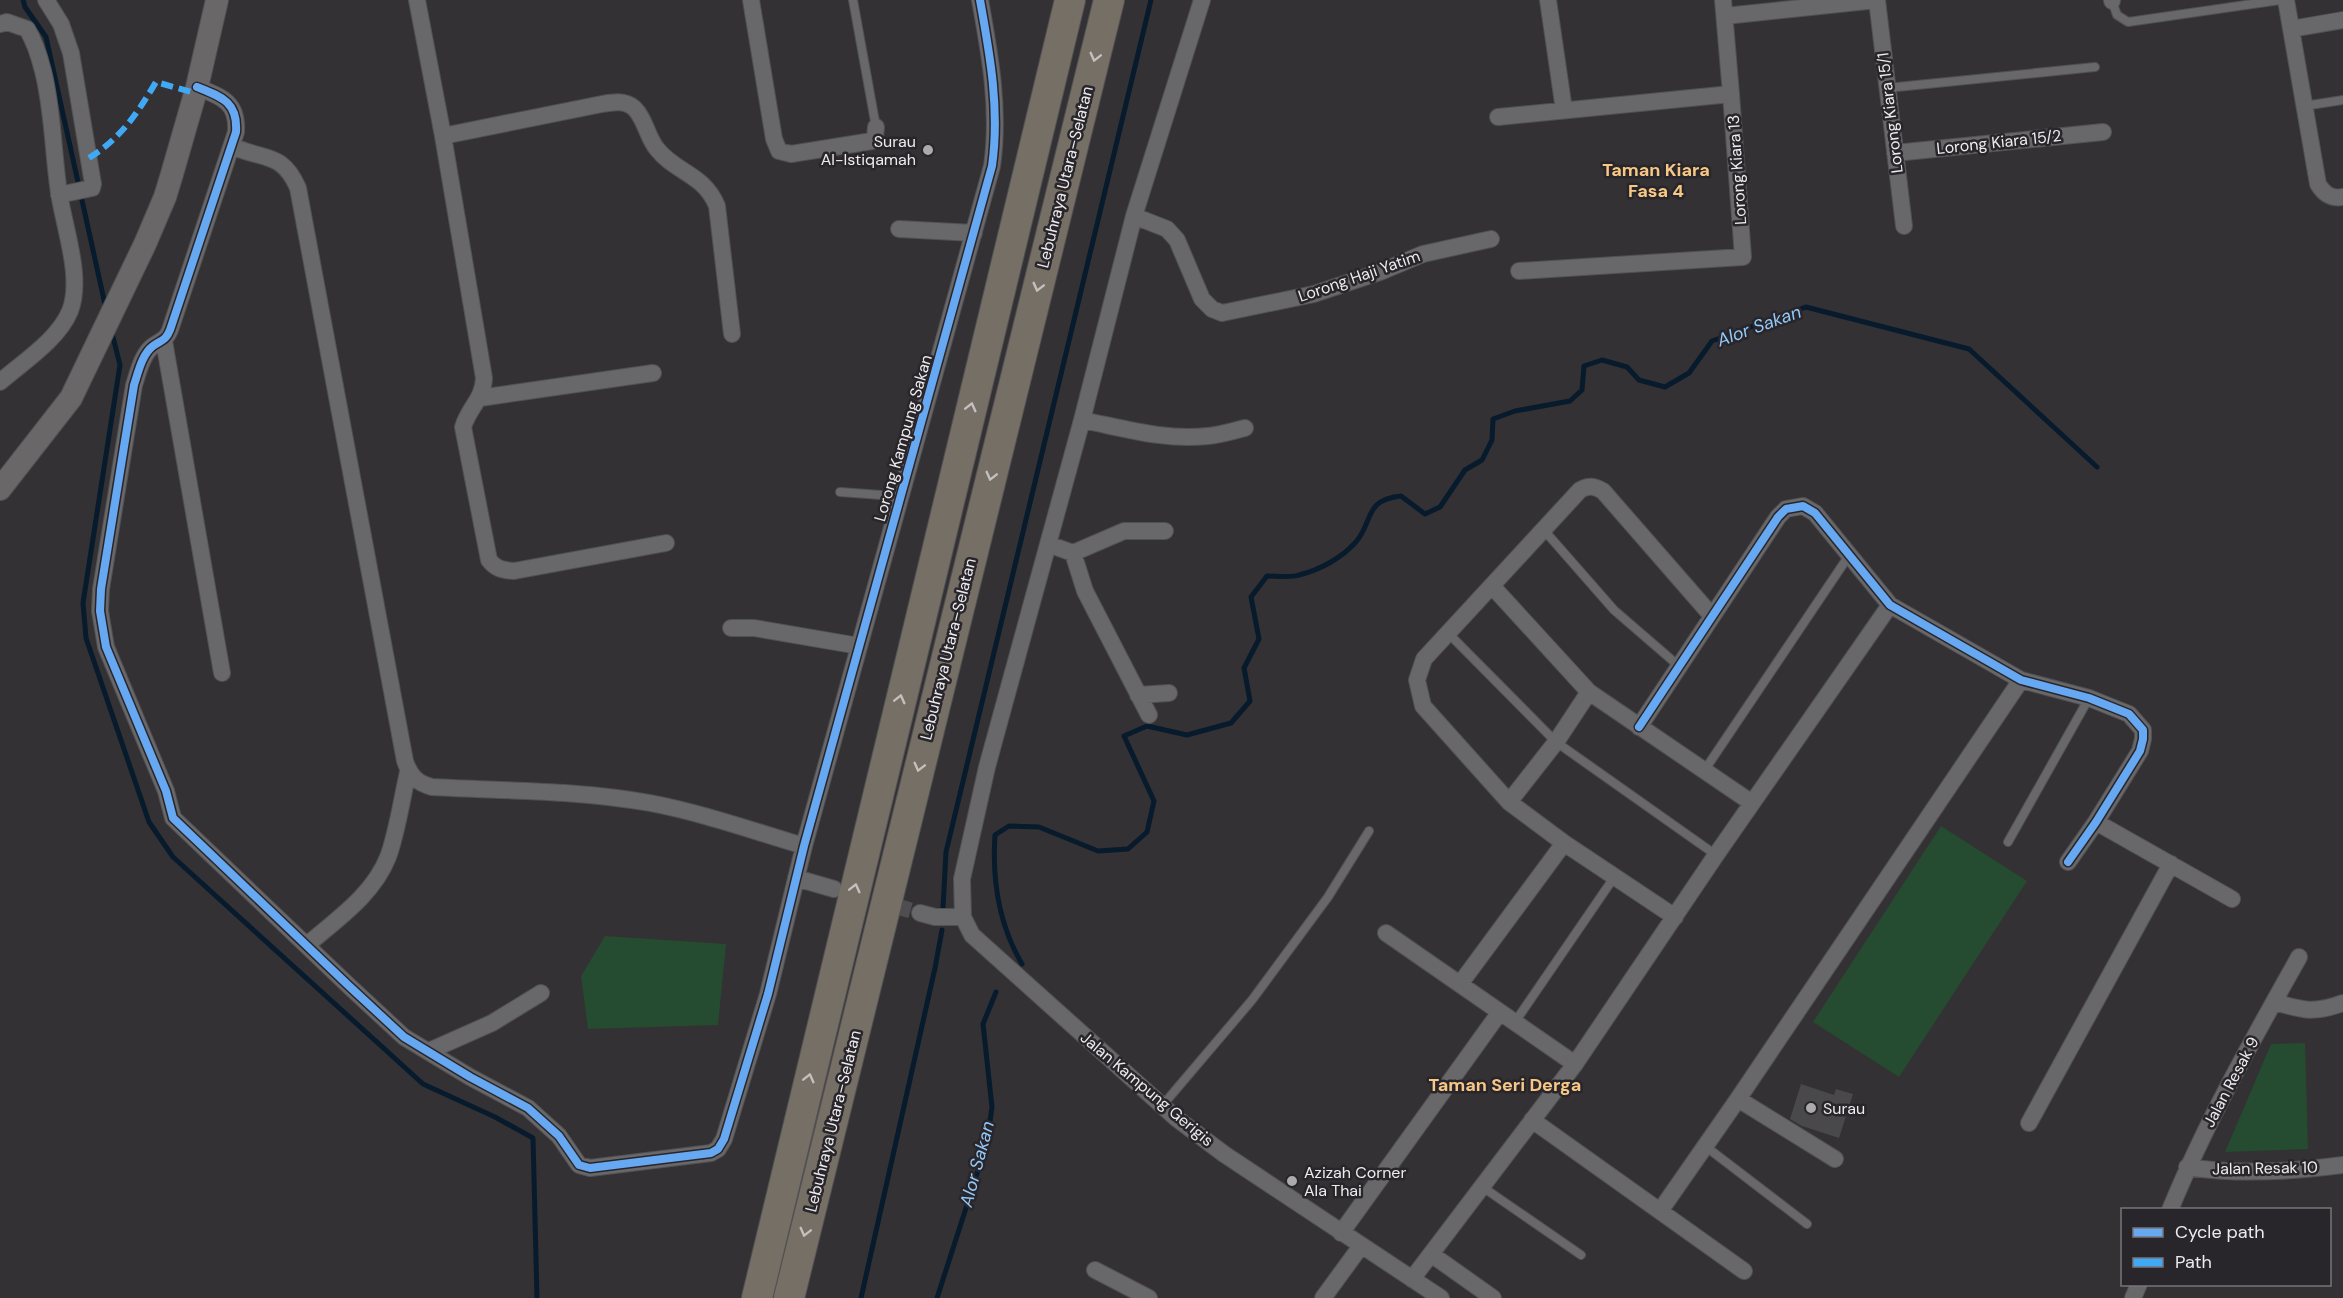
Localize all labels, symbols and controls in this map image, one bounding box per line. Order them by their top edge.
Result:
street label: Lorong Kiara 15/1 [1872,51,1908,175]
one-way arrow [1089,52,1102,62]
street label: Lebuhraya Utara–Selatan [1032,84,1098,270]
street label: Lorong Kiara 13 [1723,114,1751,226]
street label: Lorong Kiara 15/2 [1935,125,2063,159]
place label: Surau Al-Istiqamah [821,131,916,170]
marker: Surau Al-Istiqamah [921,143,935,157]
district label: Taman Kiara Fasa 4 [1602,158,1710,203]
street label: Lorong Haji Yatim [1295,245,1423,307]
one-way arrow [1032,282,1045,292]
water label: Alor Sakan [1713,300,1804,353]
street label: Lorong Kampung Sakan [869,352,937,524]
one-way arrow [963,402,976,412]
one-way arrow [985,471,998,481]
street label: Lebuhraya Utara–Selatan [915,556,981,742]
one-way arrow [893,694,906,704]
one-way arrow [914,762,927,772]
one-way arrow [847,883,860,893]
street label: Jalan Kampung Gerigis [1076,1027,1218,1151]
street label: Lebuhraya Utara–Selatan [800,1028,866,1214]
street label: Jalan Resak 9 [2198,1033,2264,1131]
one-way arrow [801,1073,814,1083]
district label: Taman Seri Derga [1429,1073,1581,1097]
place label: Surau [1823,1098,1865,1119]
marker: Surau [1804,1101,1818,1115]
water label: Alor Sakan [954,1118,1000,1211]
street label: Jalan Resak 10 [2212,1157,2318,1179]
place label: Azizah Corner Ala Thai [1304,1162,1406,1201]
marker: Azizah Corner Ala Thai [1285,1174,1299,1188]
legend [2121,1208,2331,1286]
text: Cycle path [2175,1220,2265,1244]
one-way arrow [800,1227,813,1237]
text: Path [2175,1250,2212,1274]

